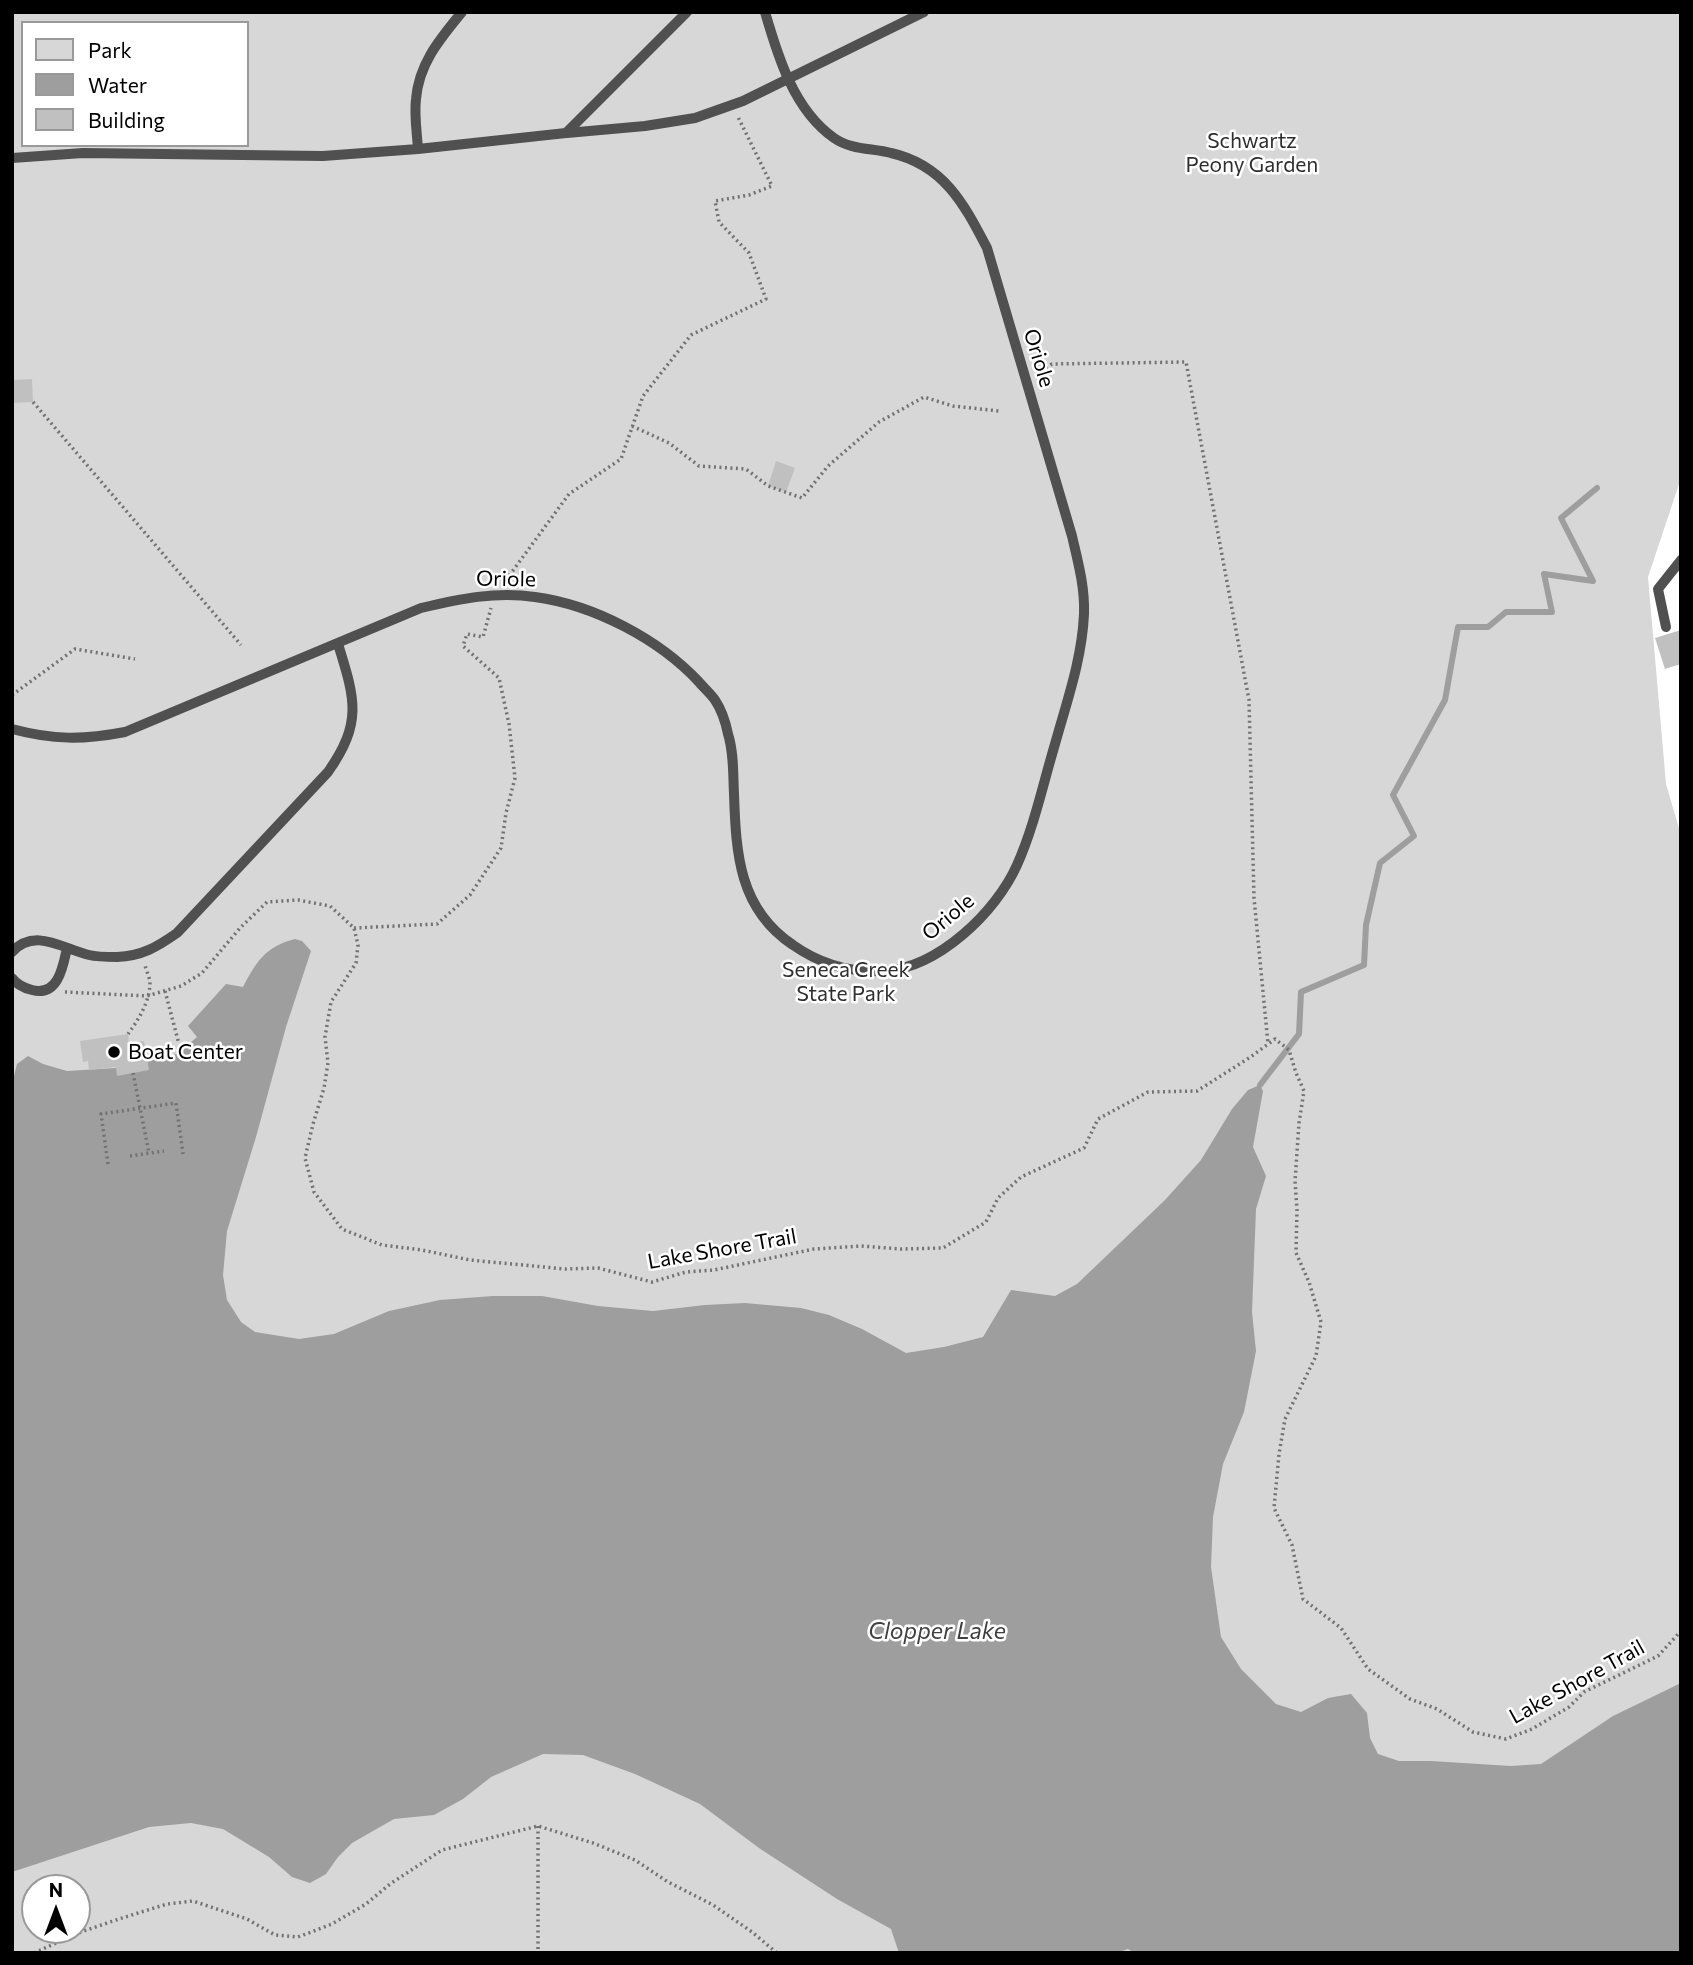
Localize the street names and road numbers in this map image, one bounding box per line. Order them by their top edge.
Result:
street label: Oriole [1018,326,1060,390]
street label: Oriole [476,566,536,592]
street label: Oriole [917,888,979,946]
street label: Lake Shore Trail [646,1224,798,1274]
street label: Lake Shore Trail [1505,1634,1649,1730]

